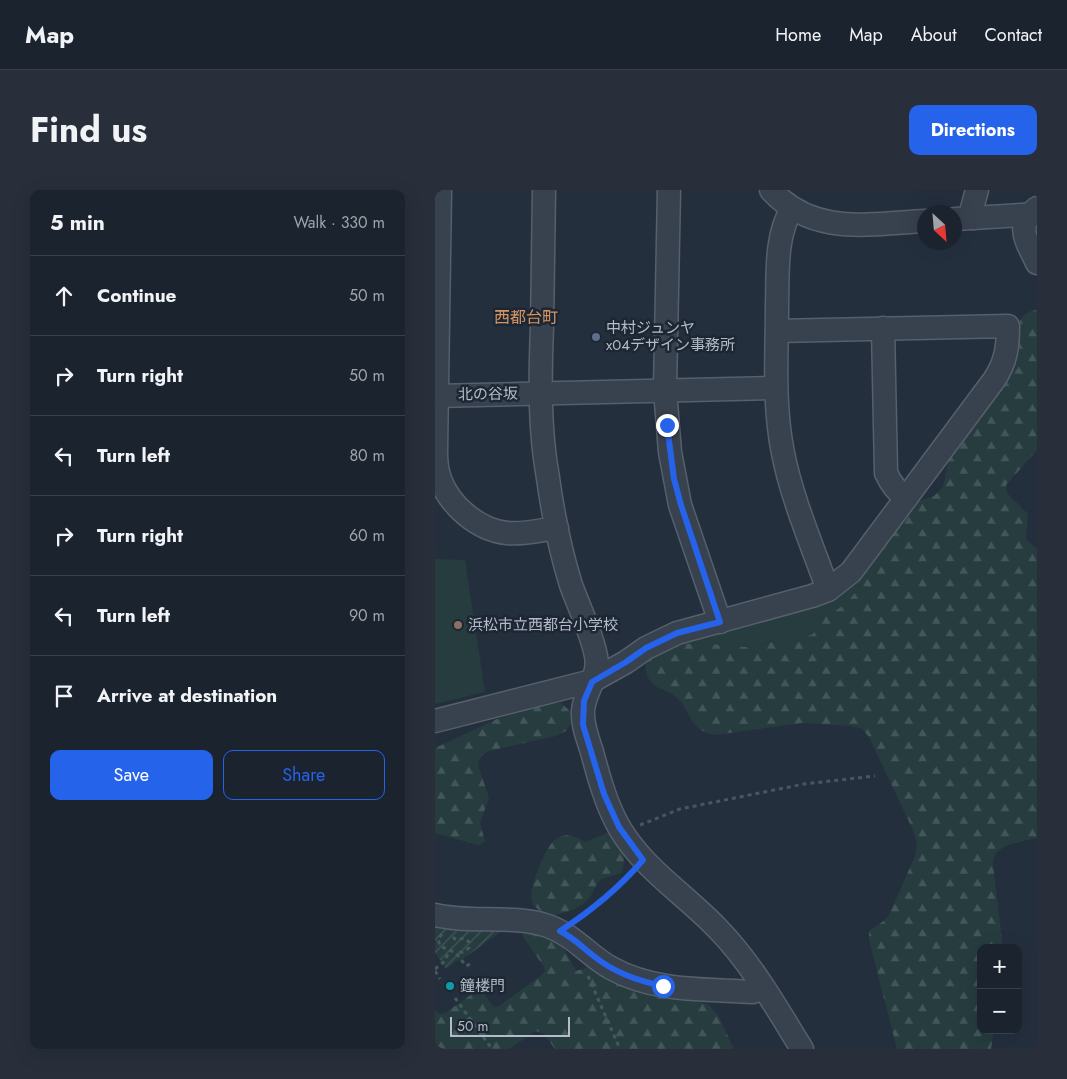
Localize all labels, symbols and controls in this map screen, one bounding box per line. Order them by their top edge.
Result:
text: Map [25,17,74,52]
text: Home [775,22,821,48]
text: Map [849,22,883,48]
text: About [911,22,956,48]
text: Contact [984,22,1042,48]
text: Find us [30,105,147,155]
button: Directions [909,105,1037,155]
north arrow [917,205,962,250]
text: 5 min [50,208,105,238]
text: Walk · 330 m [294,211,385,234]
icon: ahead [50,282,78,310]
text: Continue [97,282,176,309]
text: 50 m [349,284,385,307]
district label: 西都台町 [494,306,558,329]
place label: 中村ジュンヤ x04デザイン事務所 [606,317,735,356]
marker: 中村ジュンヤ x04デザイン事務所 [590,331,602,343]
icon: right [50,362,78,390]
text: Turn right [97,362,183,389]
text: 50 m [349,364,385,387]
street label: 北の谷坂 [458,382,518,406]
route end [656,414,679,437]
icon: left [50,442,78,470]
text: Turn left [97,442,170,469]
text: 80 m [349,444,385,467]
icon: right [50,522,78,550]
text: Turn right [97,522,183,549]
text: 60 m [349,524,385,547]
icon: left [50,602,78,630]
text: Turn left [97,602,170,629]
text: 90 m [349,604,385,627]
place label: 浜松市立西都台小学校 [468,614,618,636]
marker: 浜松市立西都台小学校 [452,619,464,631]
icon: arrive [50,682,78,710]
text: Arrive at destination [97,682,277,709]
button: Save [50,750,213,800]
button: Share [223,750,385,800]
map controls [977,944,1022,1034]
button: + [977,944,1022,989]
place label: 鐘楼門 [460,975,505,997]
route start [652,975,675,998]
marker: 鐘楼門 [444,980,456,992]
button: − [977,989,1022,1034]
scale bar [450,1014,570,1037]
text: 50 m [457,1016,488,1036]

